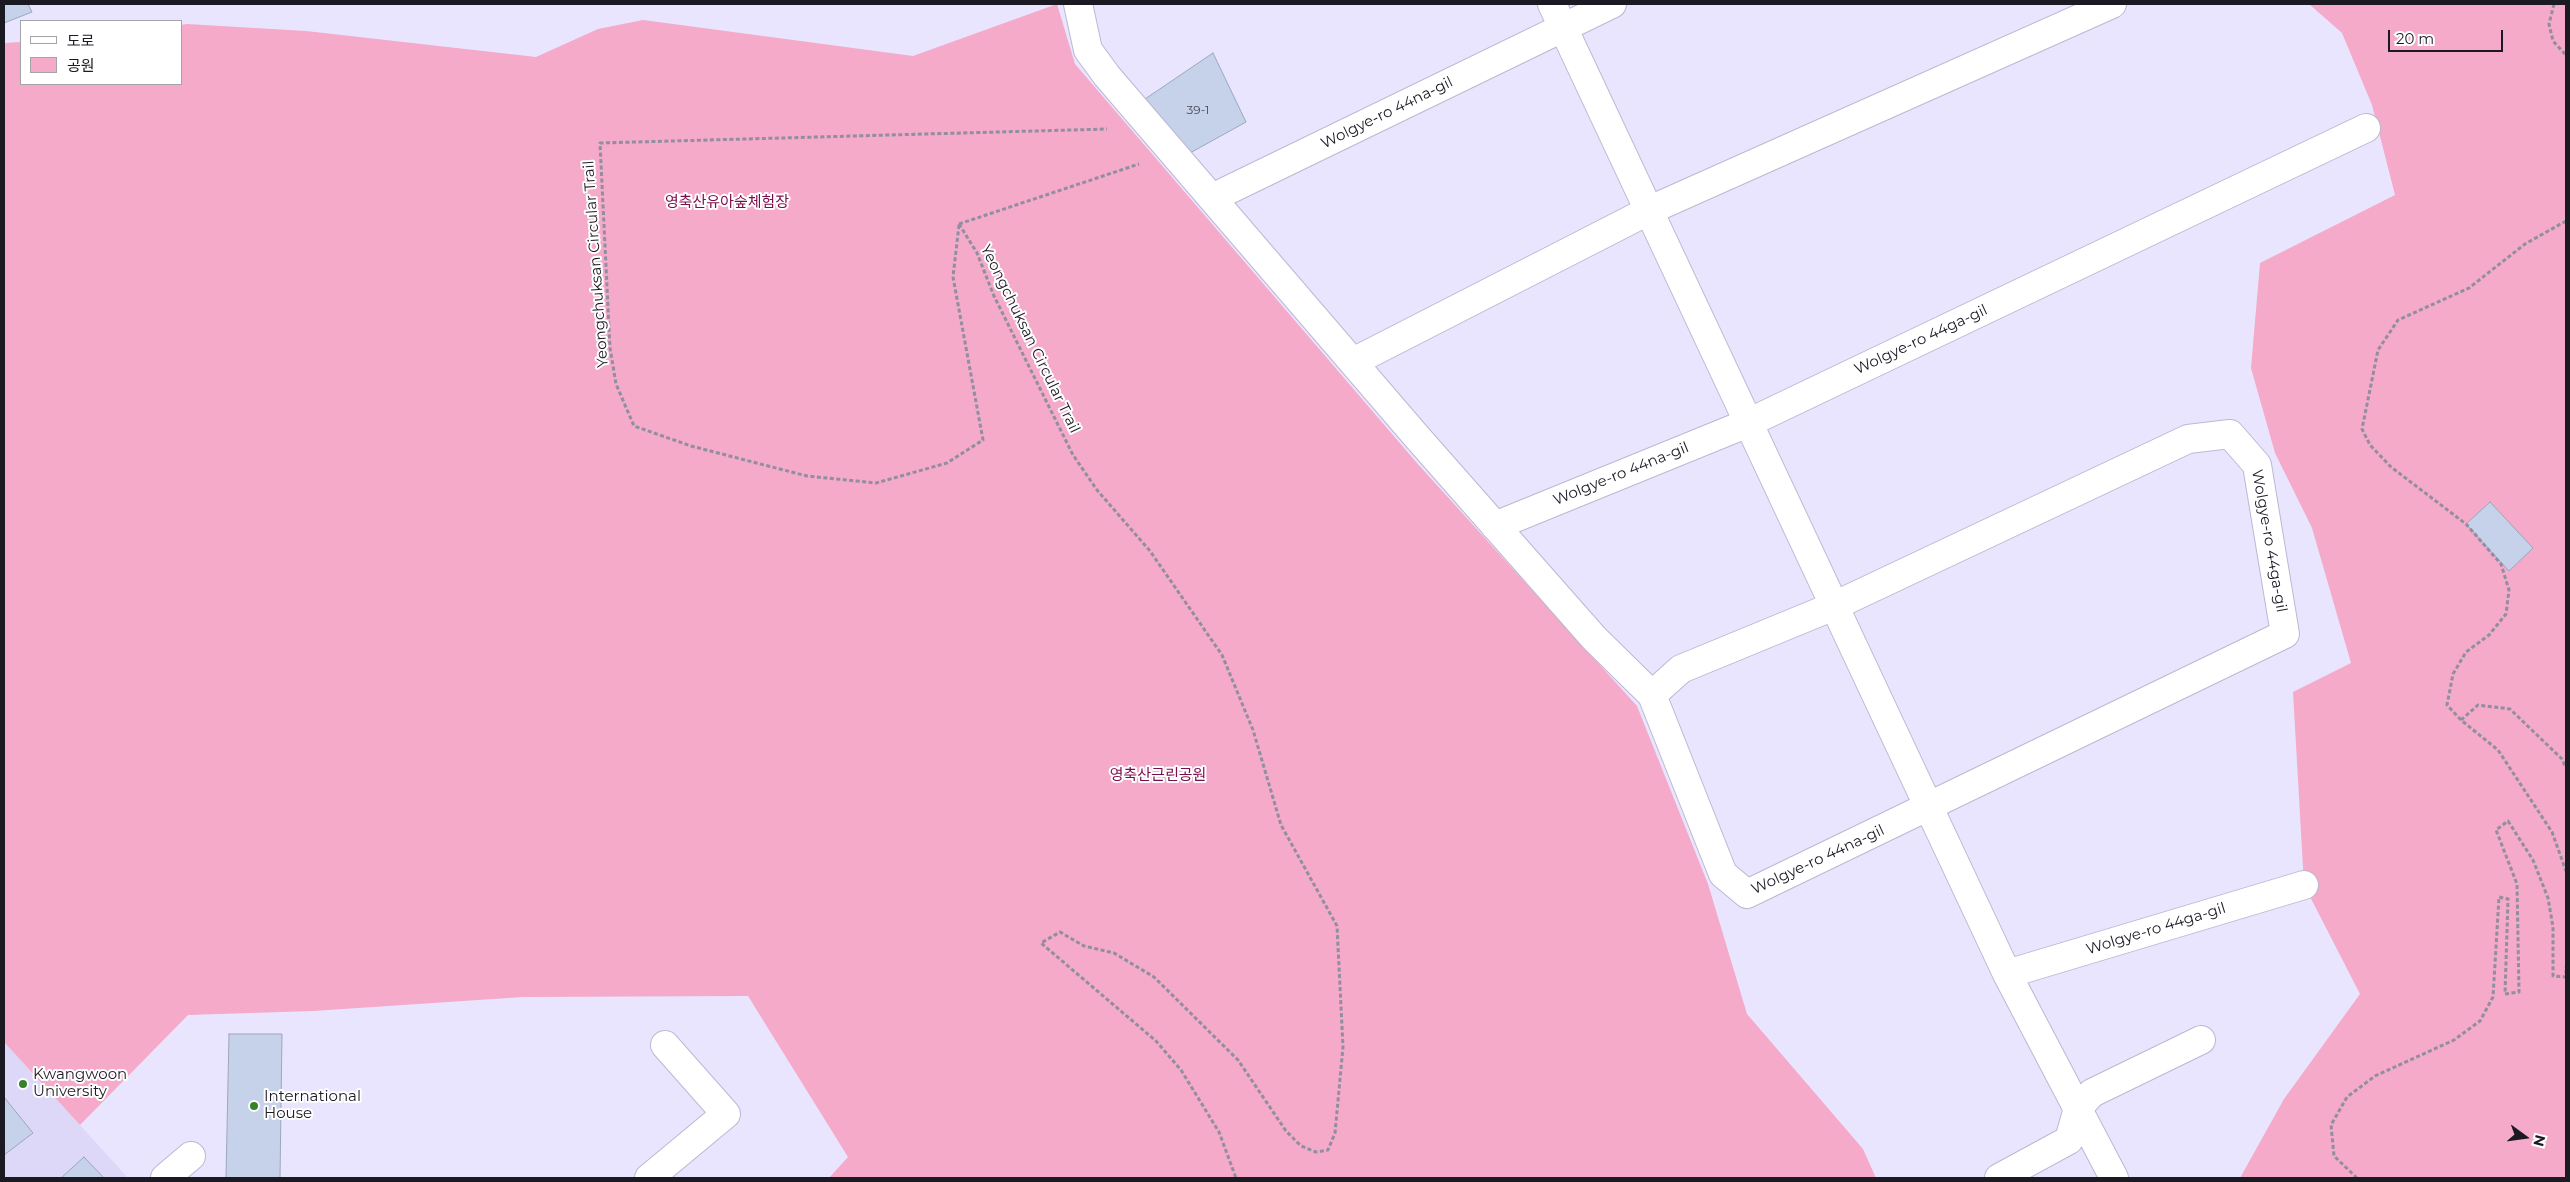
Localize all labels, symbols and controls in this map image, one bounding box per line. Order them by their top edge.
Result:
legend [20,20,182,85]
scale bar [2390,20,2505,52]
text: 20 m [2396,29,2434,48]
text: 도로 [67,31,95,50]
text: 공원 [67,56,95,75]
street label: Wolgye-ro 44na-gil [1318,73,1456,153]
house number: 39-1 [1187,103,1209,117]
street label: Yeongchuksan Circular Trail [580,160,612,368]
park label: 영축산유아숲체험장 [665,194,789,212]
street label: Yeongchuksan Circular Trail [976,242,1084,436]
street label: Wolgye-ro 44ga-gil [1852,301,1990,379]
street label: Wolgye-ro 44na-gil [1551,439,1691,509]
street label: Wolgye-ro 44ga-gil [2248,468,2290,614]
park label: 영축산근린공원 [1110,767,1206,785]
street label: Wolgye-ro 44na-gil [1749,821,1887,899]
street label: Wolgye-ro 44ga-gil [2084,899,2228,959]
place label: Kwangwoon University [33,1066,127,1101]
marker: Kwangwoon University [17,1078,29,1090]
place label: International House [264,1088,361,1123]
marker: International House [248,1100,260,1112]
north arrow [2500,1112,2550,1162]
text: N [2529,1133,2550,1148]

